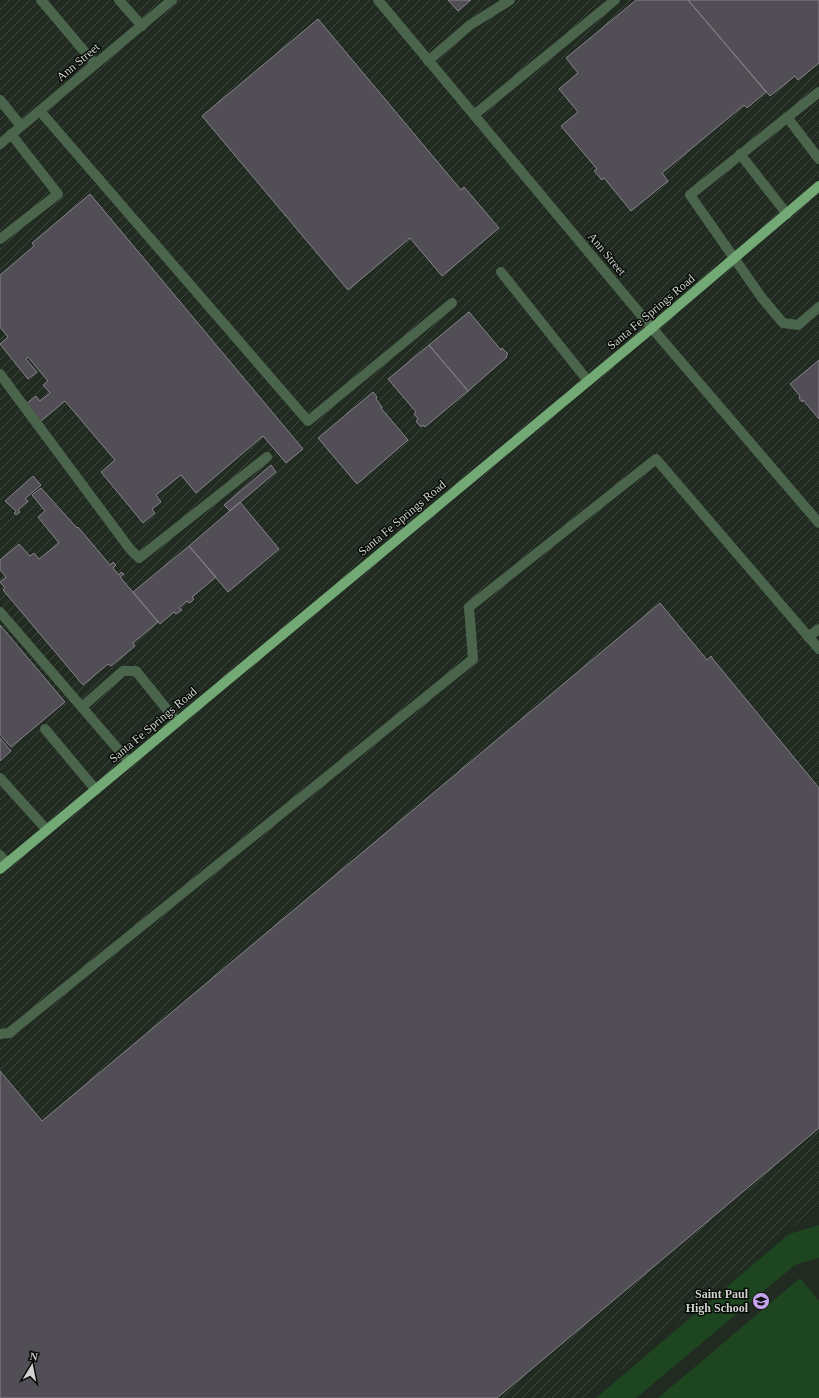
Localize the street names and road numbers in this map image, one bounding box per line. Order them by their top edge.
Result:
street label: Ann Street [54,40,103,84]
street label: Ann Street [585,230,629,279]
street label: Santa Fe Springs Road [604,271,698,353]
street label: Santa Fe Springs Road [355,477,449,559]
street label: Santa Fe Springs Road [106,684,200,766]

